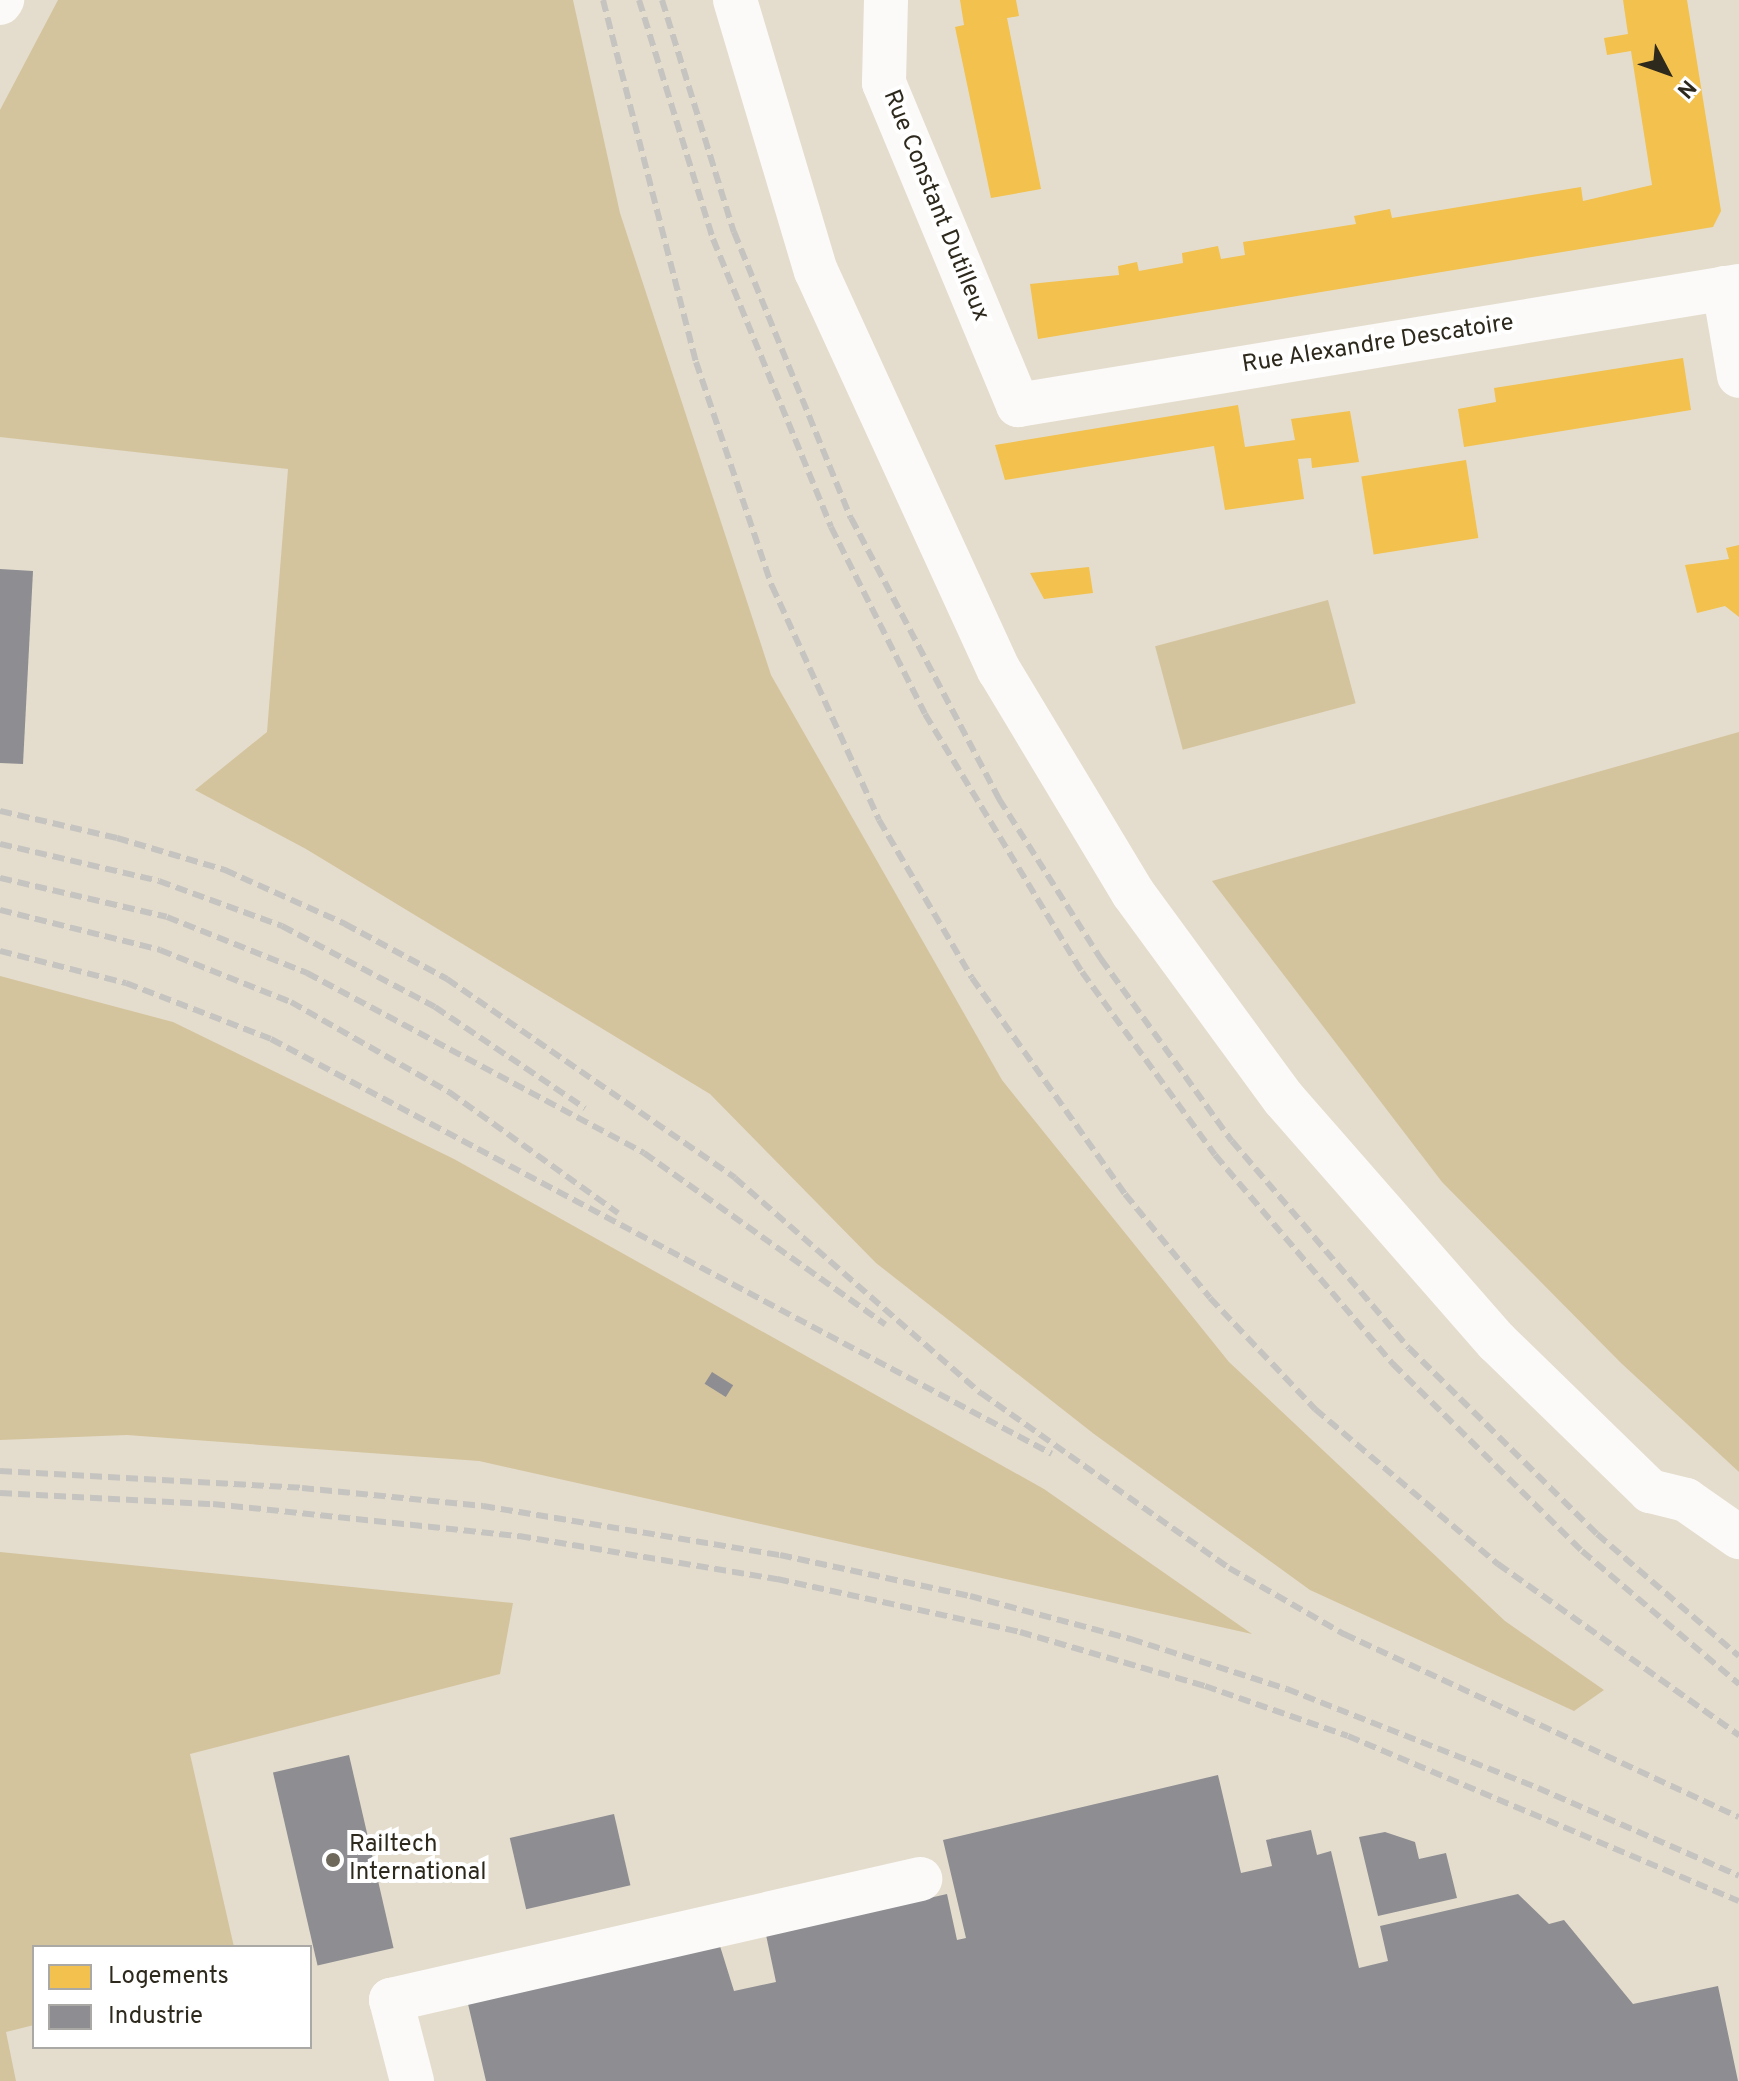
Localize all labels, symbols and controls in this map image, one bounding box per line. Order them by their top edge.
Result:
north arrow [1627,32,1707,112]
text: N [1670,73,1701,103]
street label: Rue Constant Dutilleux [875,86,995,326]
street label: Rue Alexandre Descatoire [1240,309,1516,381]
place label: Railtech International [349,1832,487,1888]
marker: Railtech International [324,1851,342,1869]
legend [32,1945,312,2049]
text: Logements [108,1962,229,1992]
text: Industrie [108,2002,203,2032]

